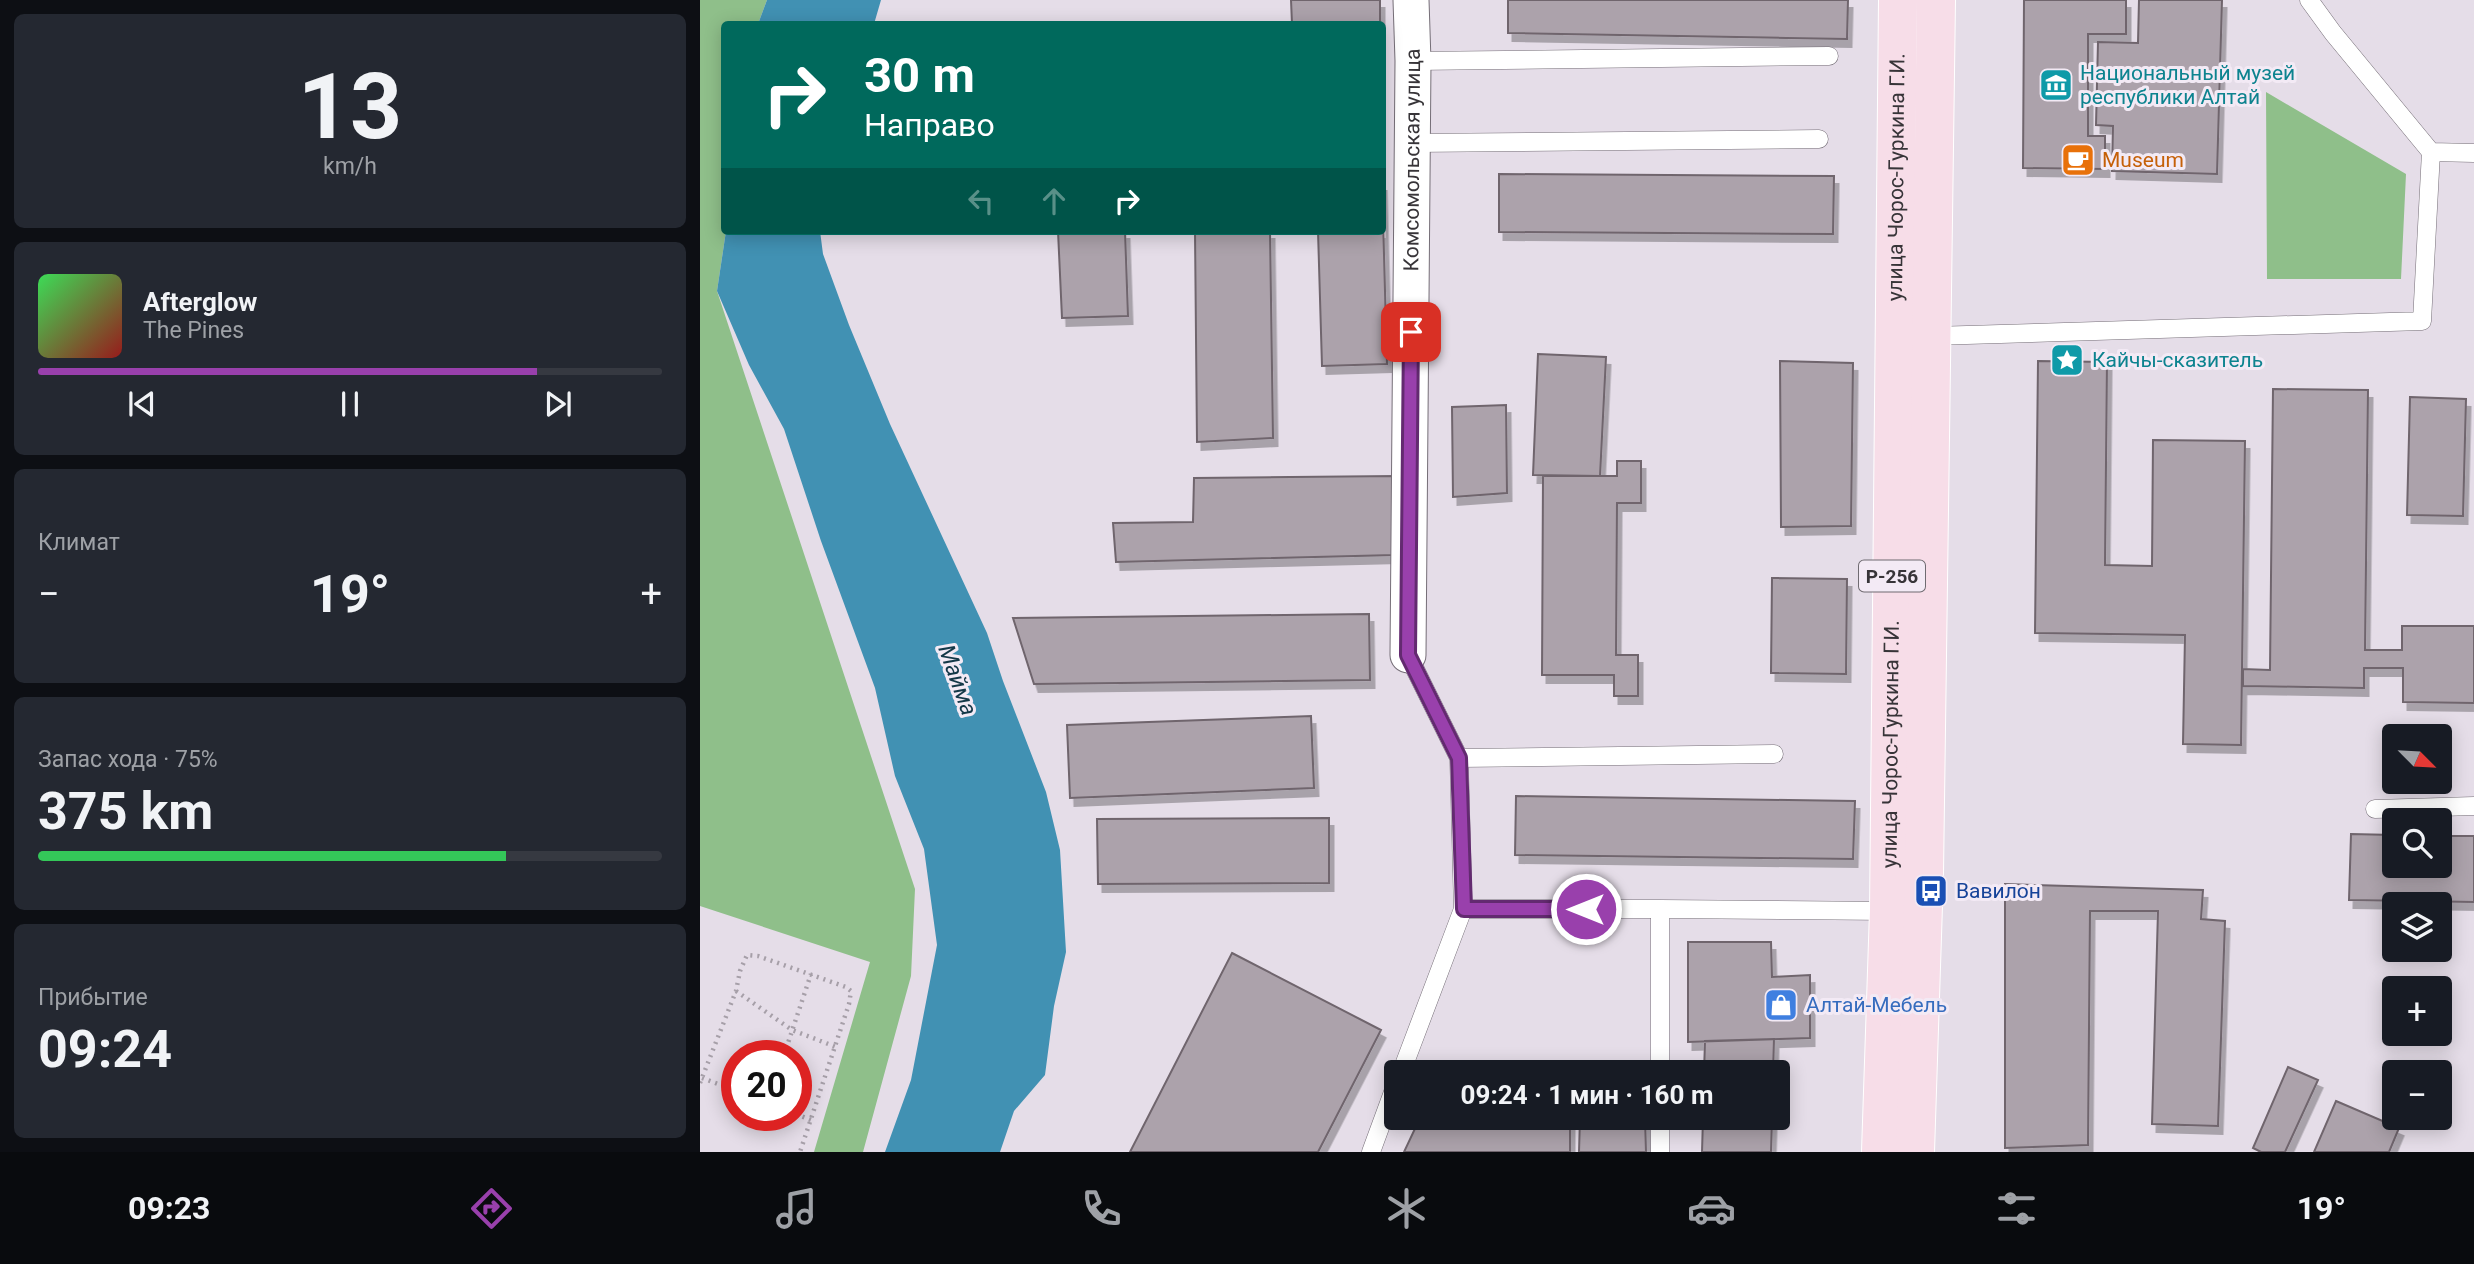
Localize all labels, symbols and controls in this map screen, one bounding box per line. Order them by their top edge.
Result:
text: 30 m [864,47,975,104]
street label: Комсомольская улица [1399,48,1425,272]
icon: right [749,49,840,140]
street label: улица Чорос-Гуркина Г.И. [1883,53,1909,301]
text: 13 [298,54,402,160]
place label: Национальный музей республики Алтай [2080,61,2295,109]
museum icon: Национальный музей республики Алтай [2037,66,2075,104]
text: Направо [864,106,995,144]
cafe icon: Museum [2059,141,2097,179]
place label: Museum [2102,148,2184,172]
text: km/h [323,153,377,180]
icon: left [962,182,1000,220]
icon: ahead [1035,182,1073,220]
icon: right [1108,182,1146,220]
text: Afterglow [143,287,257,317]
pin [1381,302,1441,362]
icon: arrive [1392,313,1430,351]
text: The Pines [143,317,244,344]
place icon: Кайчы-сказитель [2048,341,2086,379]
place label: Кайчы-сказитель [2092,348,2263,372]
icon: previous [123,385,161,423]
icon: pause [331,385,369,423]
icon: next [539,385,577,423]
text: Климат [38,529,120,556]
road number: Р-256 [1859,561,1925,592]
text: 19° [310,564,390,625]
text: − [38,572,60,616]
text: + [640,572,662,616]
street label: улица Чорос-Гуркина Г.И. [1877,620,1904,868]
water label: Майма [932,641,983,719]
north arrow [2382,724,2452,794]
map controls [2382,724,2452,1130]
text: Запас хода · 75% [38,746,218,773]
text: 375 km [38,781,213,842]
button: search [2382,808,2452,878]
position arrow [1549,872,1623,946]
bus stop icon: Вавилон [1912,872,1950,910]
place label: Вавилон [1956,879,2041,903]
button: layers [2382,892,2452,962]
button: + [2382,976,2452,1046]
text: Прибытие [38,984,148,1011]
shop icon: Алтай-Мебель [1762,986,1800,1024]
place label: Алтай-Мебель [1806,993,1947,1017]
text: 09:24 [38,1019,172,1080]
speed limit sign: 20 [721,1040,812,1131]
button: − [2382,1060,2452,1130]
text: 09:24 · 1 мин · 160 m [1461,1080,1713,1110]
icon: directions [467,1184,516,1233]
icon: music [772,1184,821,1233]
icon: phone [1077,1184,1126,1233]
icon: climate [1382,1184,1431,1233]
icon: car [1687,1184,1736,1233]
icon: filters [1992,1184,2041,1233]
text: 09:23 [128,1189,210,1227]
text: 19° [2297,1189,2346,1227]

